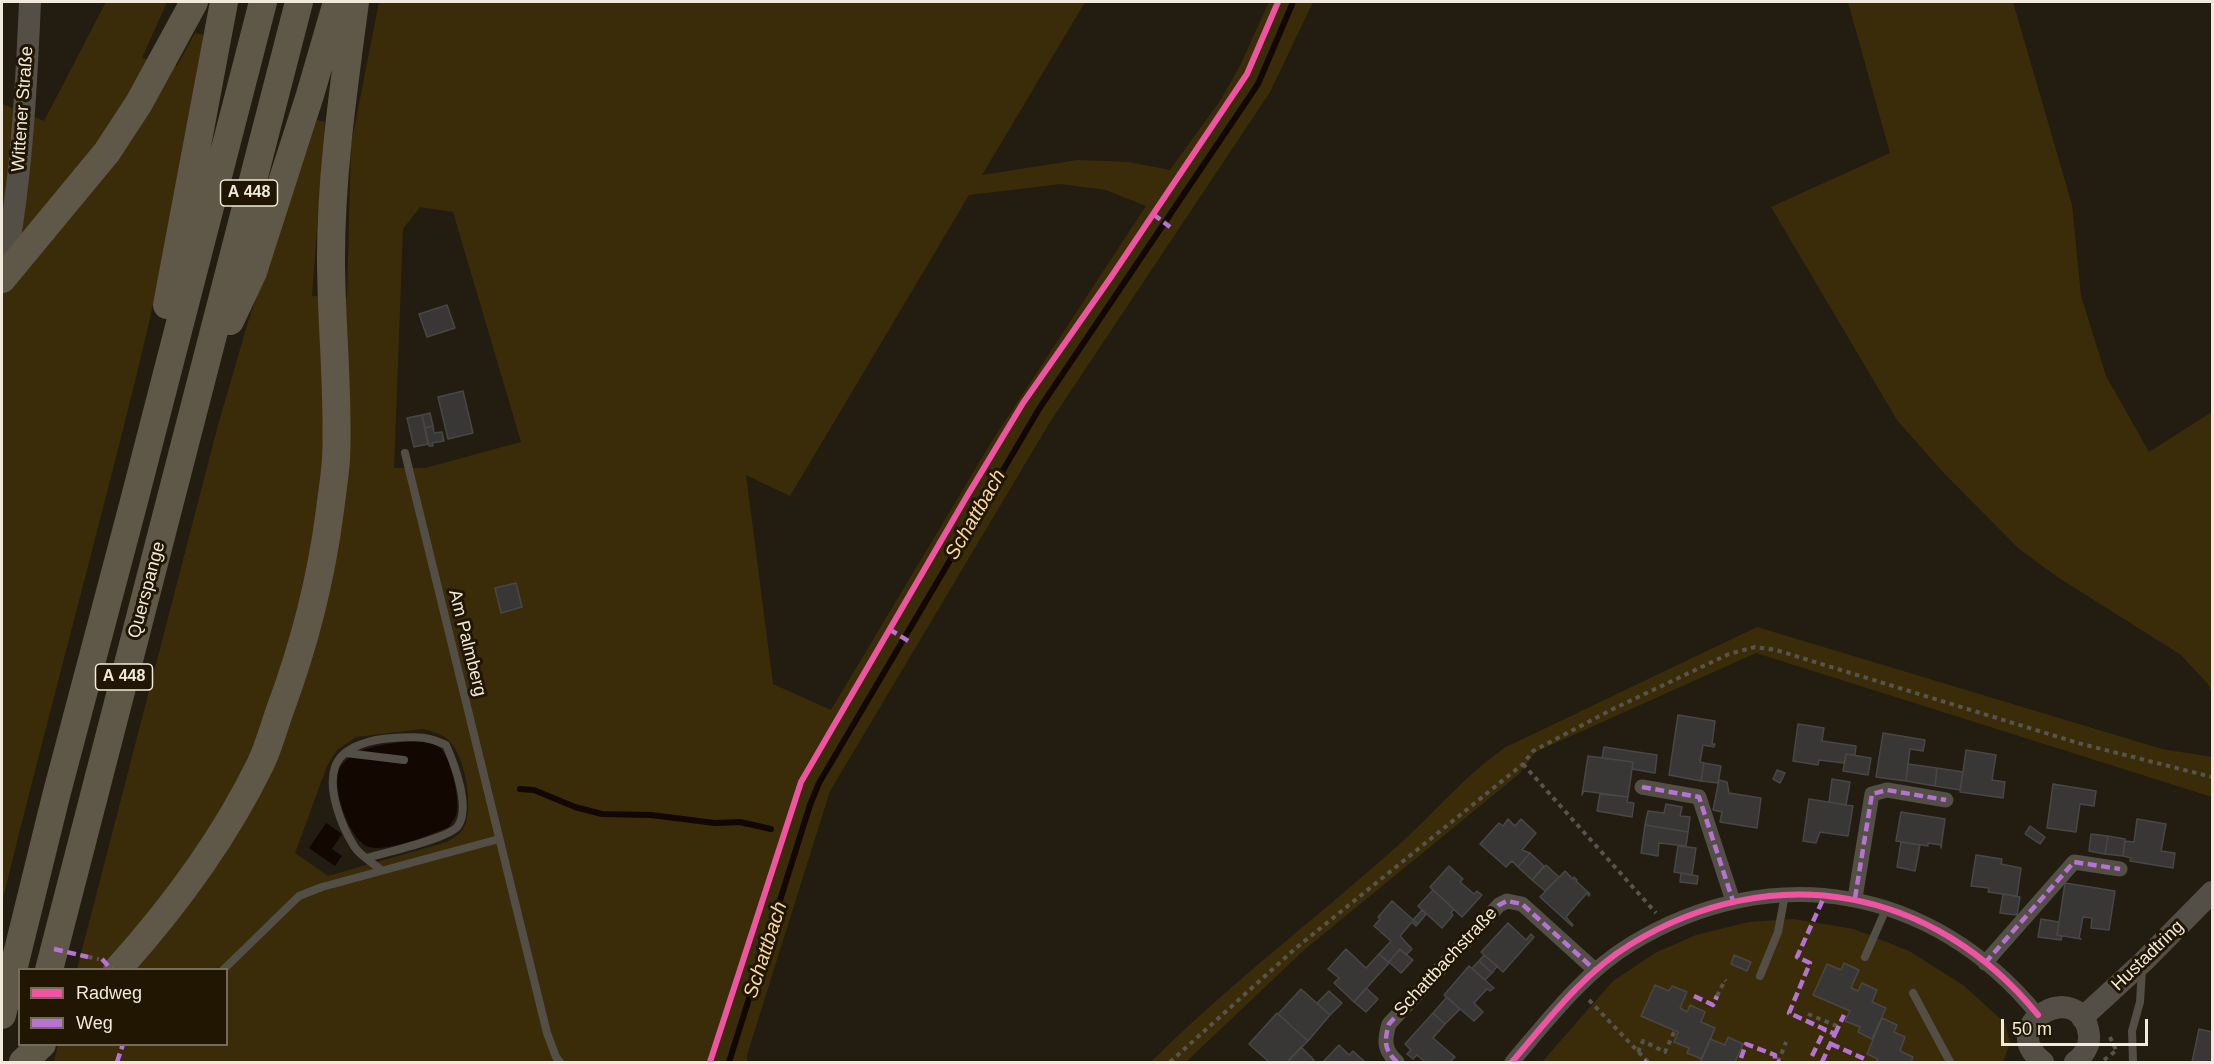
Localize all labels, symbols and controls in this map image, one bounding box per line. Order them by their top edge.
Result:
street label: Wittener Straße [8,45,38,173]
road number: A 448 [220,180,278,206]
water label: Schattbach [941,466,1011,564]
street label: Querspange [124,539,170,641]
street label: Am Palmberg [443,587,491,699]
road number: A 448 [96,664,152,690]
water label: Schattbach [739,899,793,1001]
street label: Schattbachstraße [1390,903,1502,1021]
street label: Hustadtring [2107,916,2189,996]
legend [18,968,228,1046]
text: Radweg [76,983,142,1003]
scale bar [2004,1007,2151,1045]
text: Weg [76,1013,113,1033]
text: 50 m [2012,1019,2052,1039]

